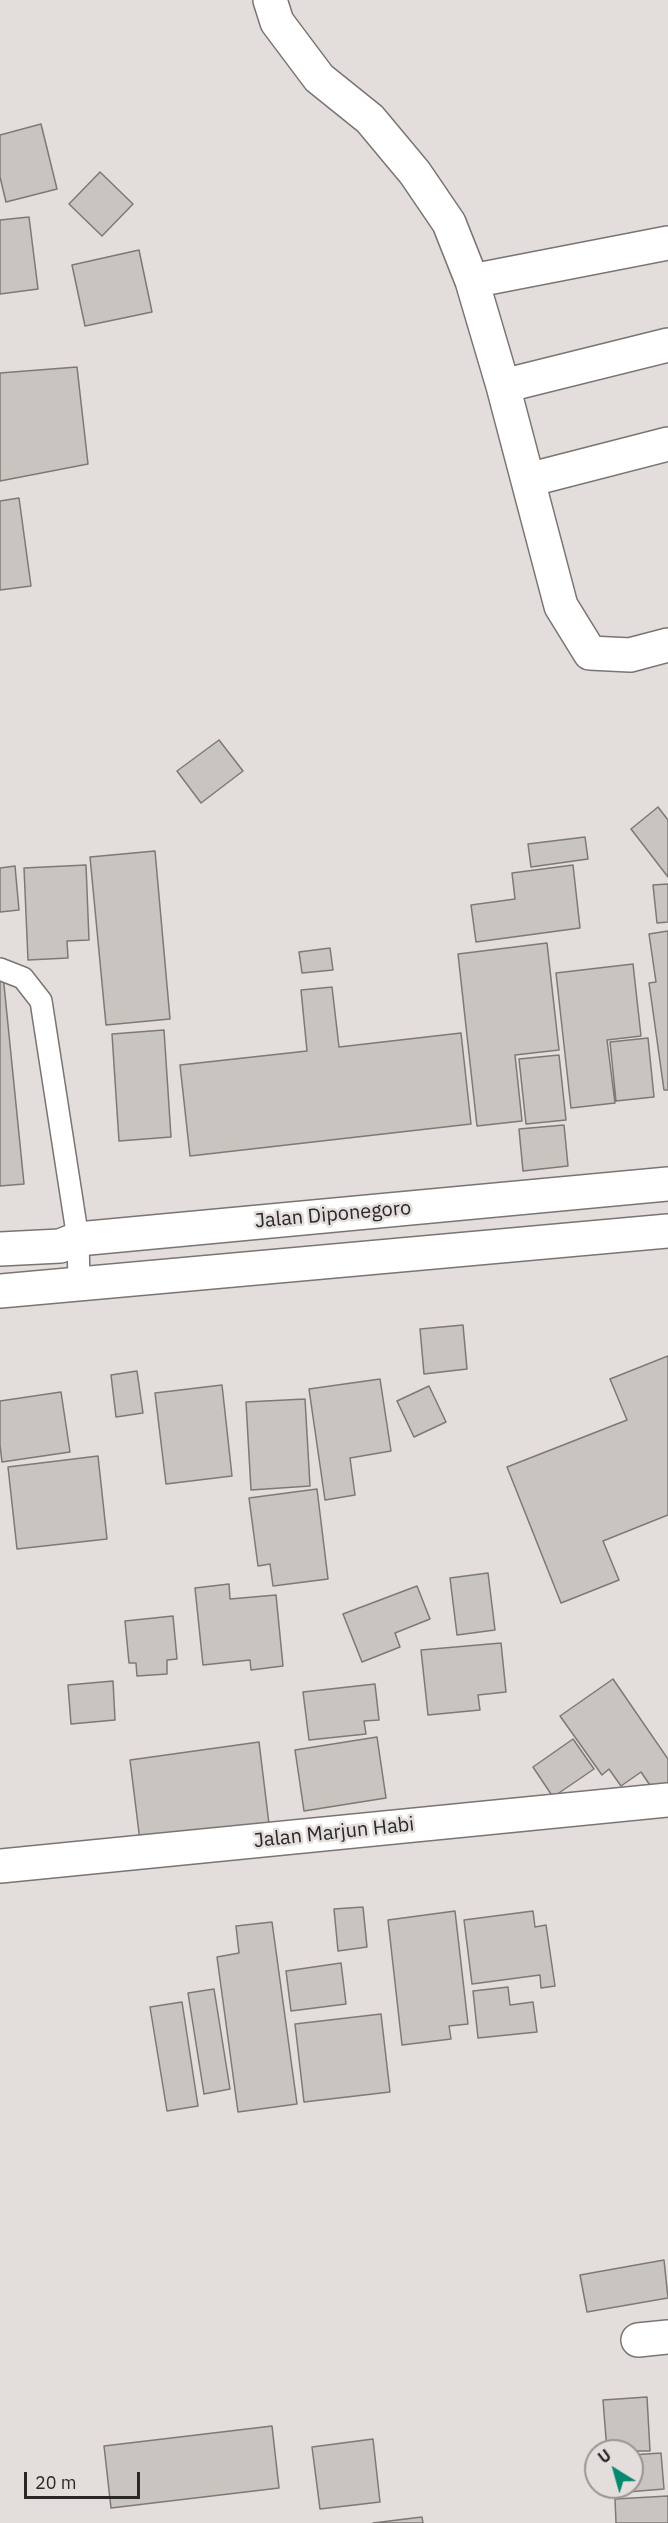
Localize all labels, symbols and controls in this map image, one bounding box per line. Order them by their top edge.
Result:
street label: Jalan Diponegoro [254,1196,412,1234]
street label: Jalan Marjun Habi [253,1813,415,1853]
north arrow [584,2439,644,2499]
text: U [594,2445,615,2468]
scale bar [27,2460,142,2498]
text: 20 m [35,2471,77,2494]

